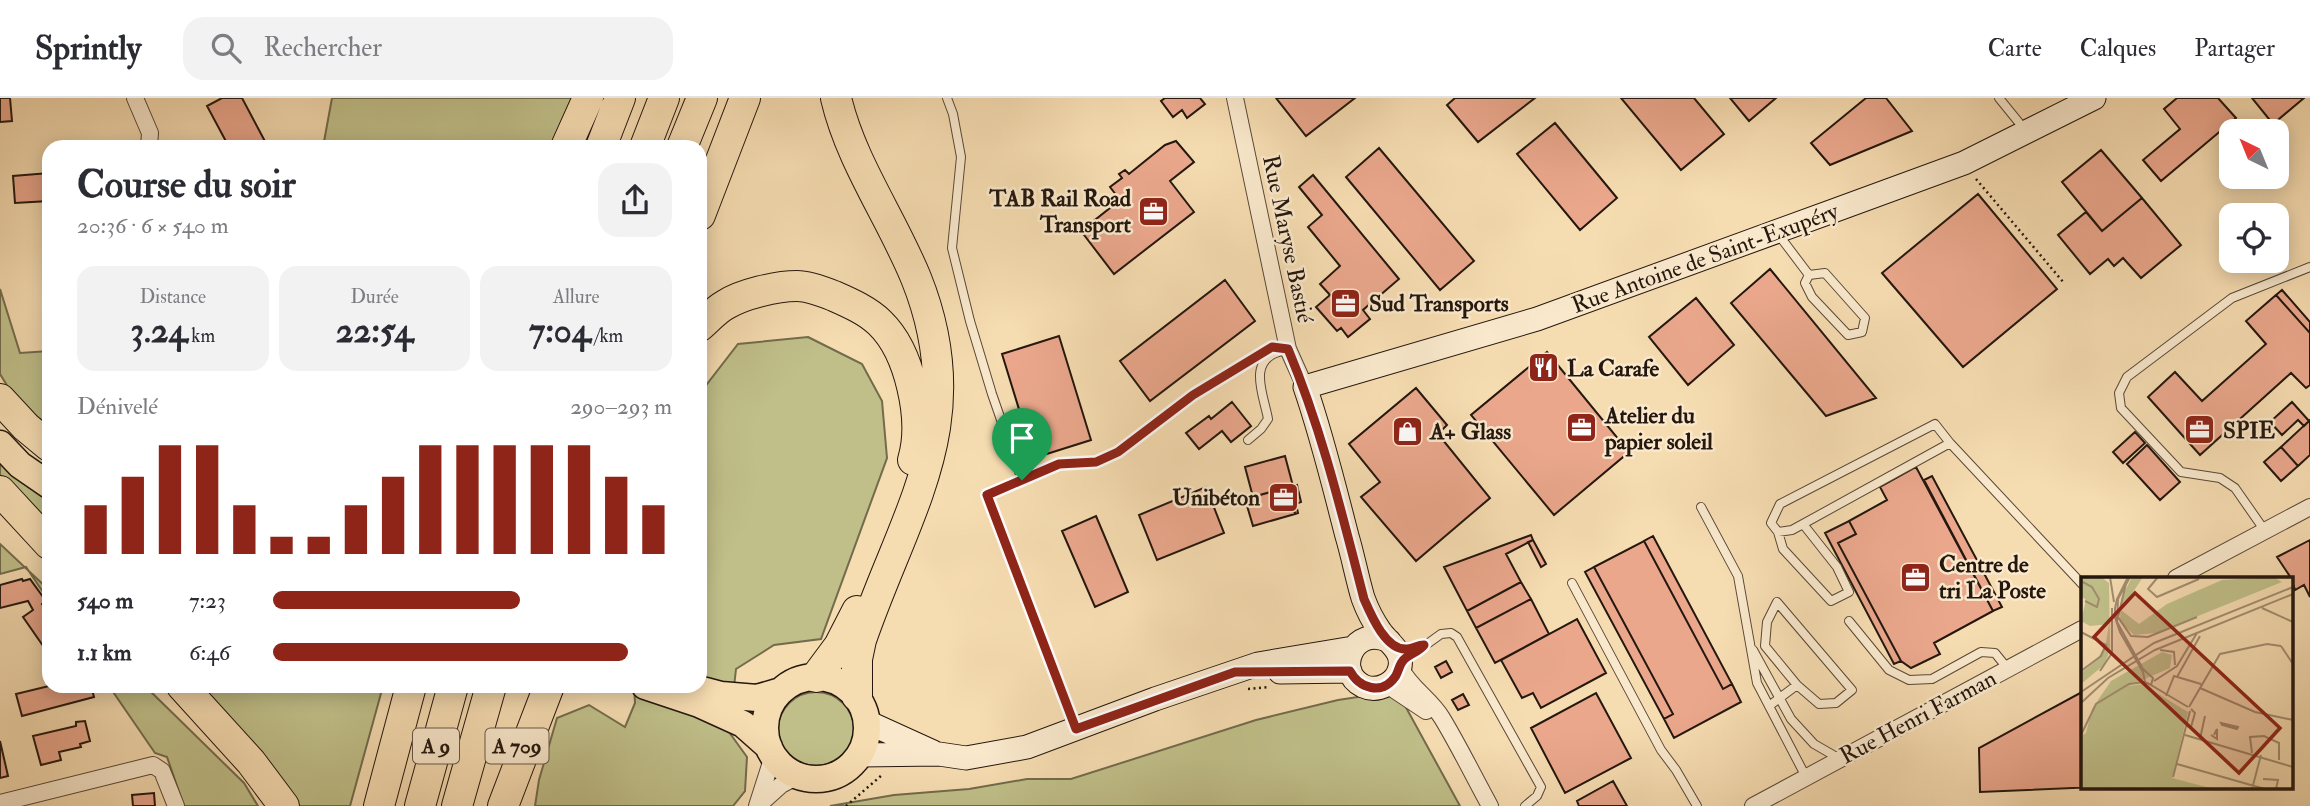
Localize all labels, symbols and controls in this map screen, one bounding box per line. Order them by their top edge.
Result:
search box [183,17,673,80]
text: Sprintly [35,28,141,69]
icon: search [207,29,245,67]
text: Rechercher [263,32,382,64]
text: Carte [1988,33,2042,64]
text: Calques [2080,33,2156,64]
text: Partager [2194,33,2275,64]
north arrow [2219,119,2289,189]
map controls [2219,119,2289,273]
street label: Rue Maryse Bastié [1256,153,1320,326]
text: Course du soir [77,161,296,209]
button: share [598,163,672,237]
place label: TAB Rail Road Transport [988,184,1132,240]
office icon: TAB Rail Road Transport [1137,194,1171,228]
street label: Rue Antoine de Saint-Exupéry [1568,196,1843,321]
button: locate [2219,203,2289,273]
text: 20:36 · 6 × 540 m [77,211,229,240]
text: Distance [140,285,206,309]
text: Durée [350,285,399,309]
text: Allure [553,285,599,309]
office icon: Sud Transports [1329,286,1363,320]
place label: Sud Transports [1369,289,1509,319]
text: 3.24 [131,309,187,353]
text: 22:54 [336,309,413,353]
text: 7:04 [529,309,591,353]
text: km [187,324,215,348]
text: /km [591,324,623,348]
restaurant icon: La Carafe [1527,351,1561,385]
place label: La Carafe [1567,354,1660,383]
text: Dénivelé [77,392,158,421]
text: 290–293 m [570,392,672,421]
place label: Atelier du papier soleil [1604,401,1714,457]
pin [992,408,1052,480]
office icon: Atelier du papier soleil [1565,411,1599,445]
office icon: SPIE [2183,413,2217,447]
shop icon: A+ Glass [1390,414,1424,448]
place label: SPIE [2223,416,2276,445]
place label: A+ Glass [1429,417,1511,446]
icon: arrive [1003,419,1041,457]
office icon: Unibéton [1266,480,1300,514]
place label: Unibéton [1172,483,1260,512]
place label: Centre de tri La Poste [1939,550,2046,605]
office icon: Centre de tri La Poste [1899,560,1933,594]
inset map [2081,577,2292,788]
text: 540 m [77,586,133,615]
text: 7:23 [189,586,226,615]
text: 1.1 km [77,638,132,667]
text: 6:46 [189,638,230,667]
street label: Rue Henri Farman [1835,663,2001,770]
road number: A 9 [413,728,459,764]
road number: A 709 [486,728,548,764]

